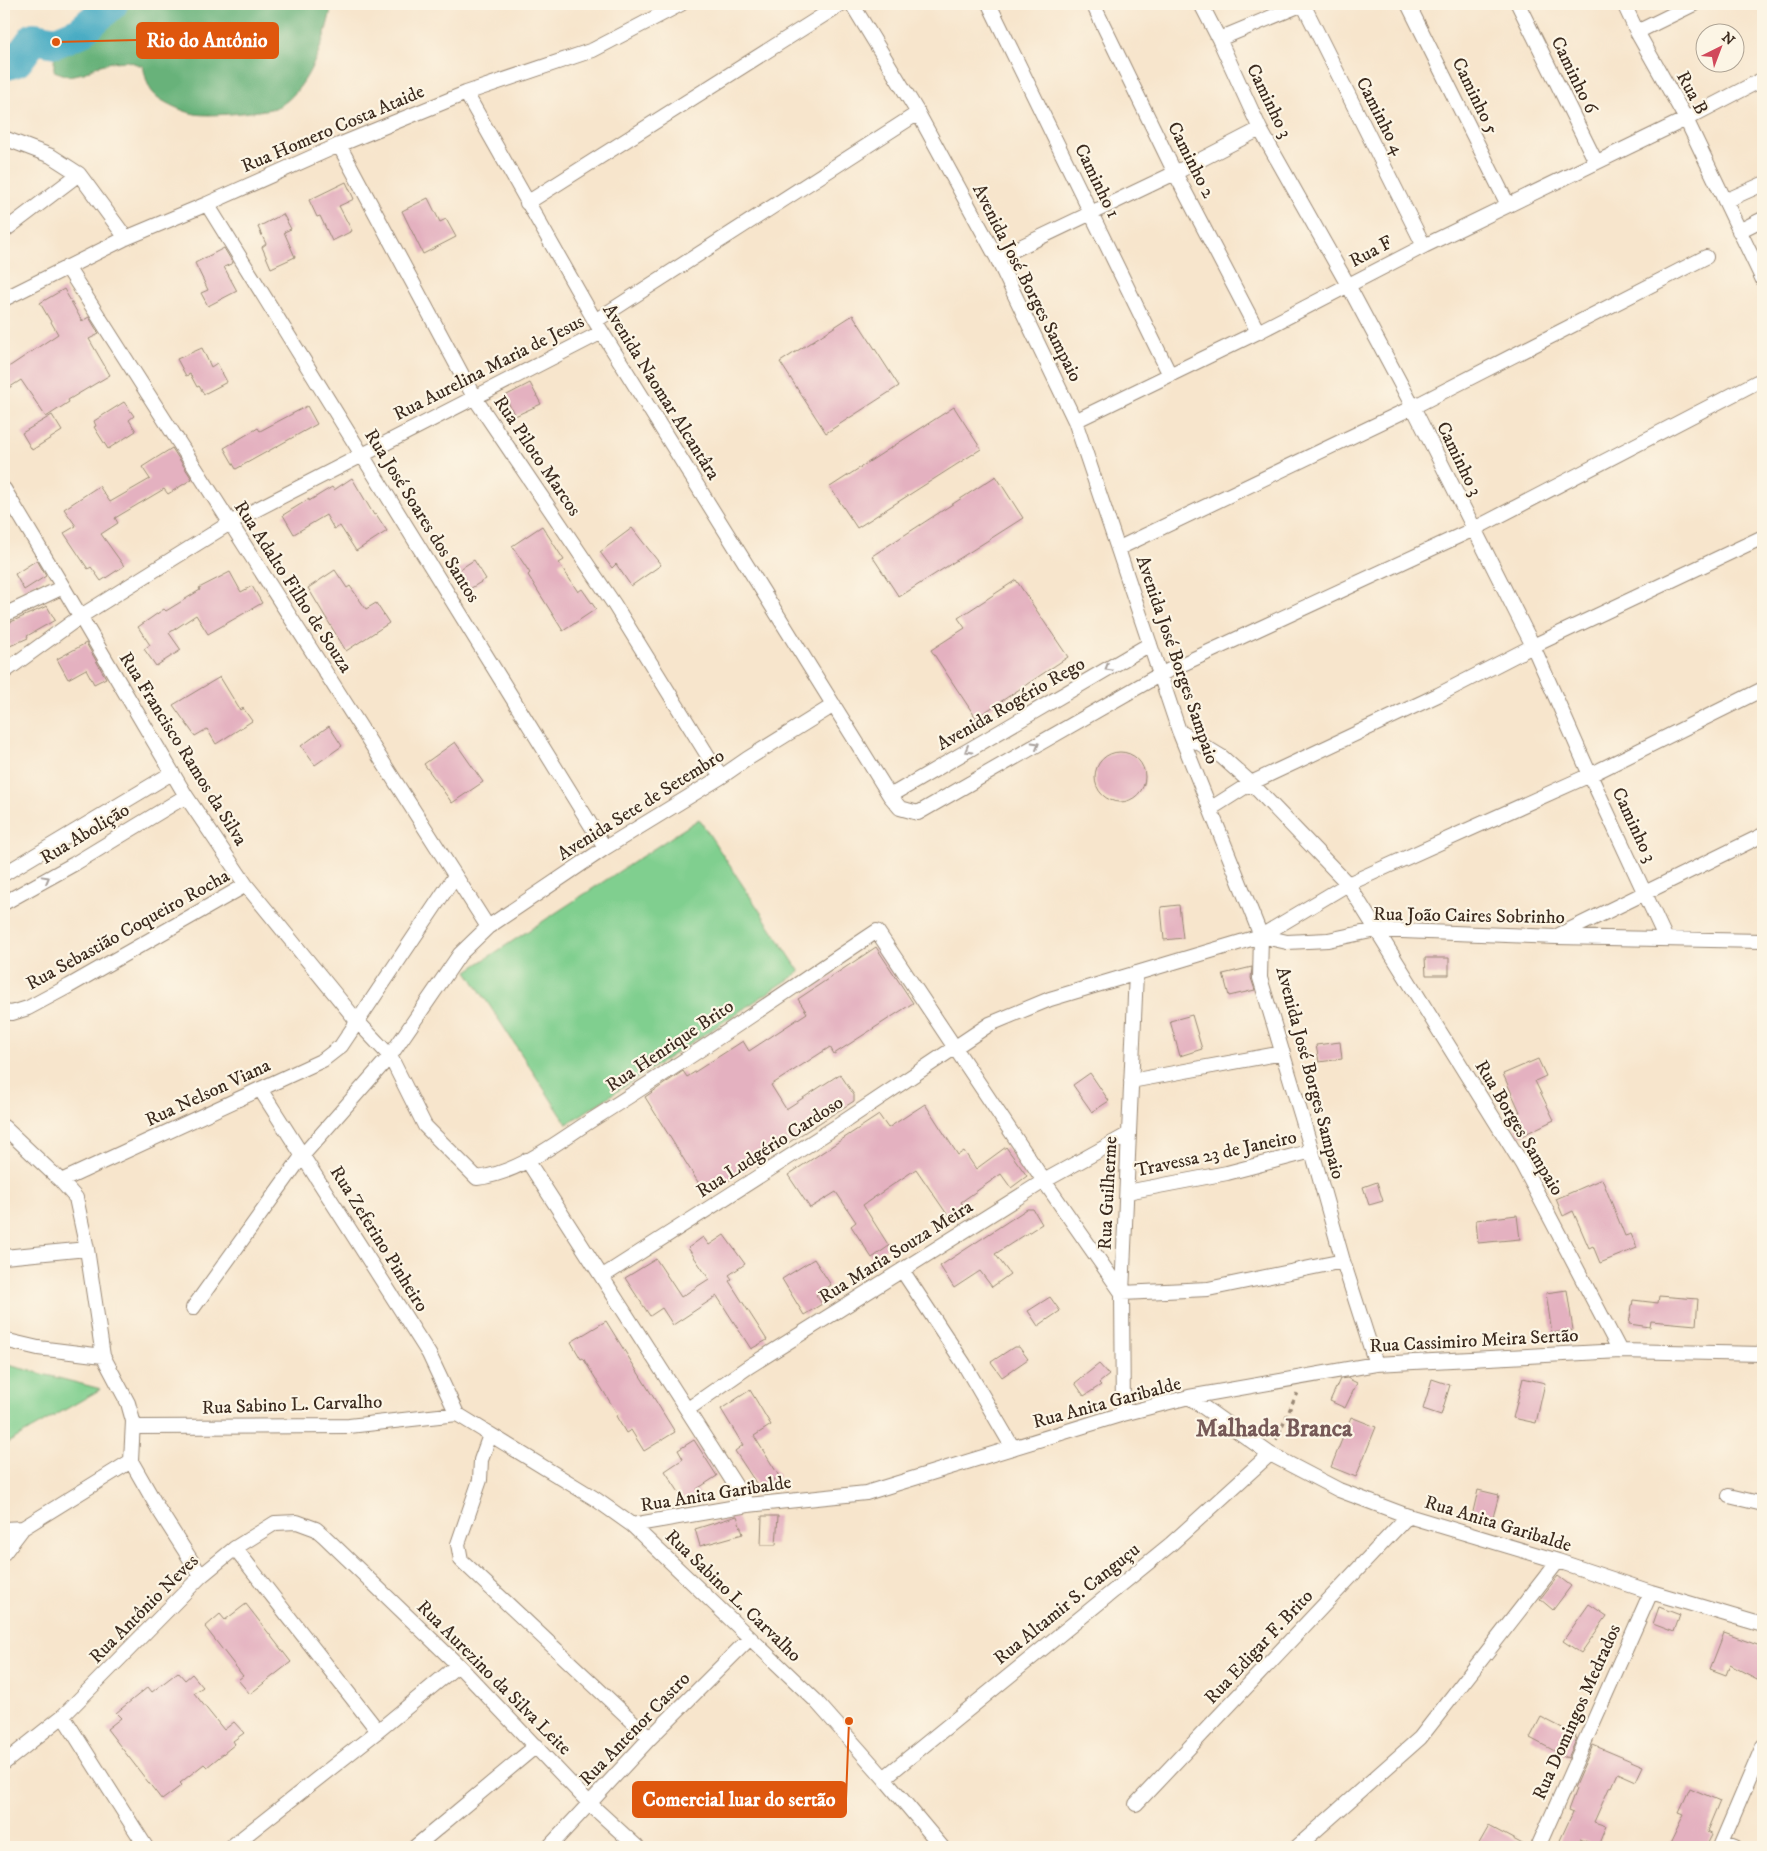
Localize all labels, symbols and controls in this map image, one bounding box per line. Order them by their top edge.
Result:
north arrow [1694,22,1744,72]
callout: Rio do Antônio [137,23,278,58]
text: Rio do Antônio [146,29,268,54]
text: N [1718,29,1739,50]
street label: Caminho 6 [1545,33,1603,118]
street label: Caminho 5 [1447,54,1504,139]
street label: Caminho 3 [1241,60,1297,142]
street label: Rua B [1671,67,1713,119]
street label: Caminho 4 [1351,73,1410,160]
street label: Rua Homero Costa Ataide [238,80,428,178]
street label: Caminho 2 [1162,118,1220,203]
street label: Caminho 1 [1069,140,1125,222]
street label: Avenida José Borges Sampaio [967,180,1087,386]
street label: Rua F [1345,231,1397,273]
street label: Avenida Naomar Alcantâra [597,300,725,484]
street label: Rua Aurelina Maria de Jesus [390,310,588,426]
street label: Rua Piloto Marcos [488,391,586,521]
street label: Caminho 3 [1431,418,1487,500]
street label: Rua José Soares dos Santos [359,425,485,607]
street label: Rua Adalto Filho de Souza [229,497,357,677]
street label: Avenida José Borges Sampaio [1130,553,1224,767]
street label: Rua Francisco Ramos da Silva [114,648,252,850]
street label: Avenida Rogério Rego [933,652,1089,756]
one-way arrow [1105,662,1114,672]
one-way arrow [1030,742,1039,752]
street label: Avenida Sete de Setembro [553,744,729,866]
one-way arrow [964,744,973,754]
street label: Caminho 3 [1607,784,1661,866]
street label: Rua Abolição [36,798,134,870]
street label: Rua Sebastião Coqueiro Rocha [22,864,234,996]
one-way arrow [41,875,50,885]
street label: Rua João Caires Sobrinho [1373,903,1565,929]
street label: Avenida José Borges Sampaio [1271,964,1349,1182]
street label: Rua Henrique Brito [602,995,739,1098]
street label: Rua Nelson Viana [142,1054,274,1132]
street label: Rua Borges Sampaio [1470,1056,1568,1200]
street label: Rua Ludgério Cardoso [692,1091,848,1203]
street label: Travessa 23 de Janeiro [1133,1126,1299,1182]
street label: Rua Guilherme [1094,1135,1122,1250]
street label: Rua Zeferino Pinheiro [325,1162,433,1316]
street label: Rua Maria Souza Meira [815,1195,977,1309]
street label: Rua Cassimiro Meira Sertão [1369,1324,1579,1358]
street label: Rua Anita Garibalde [1030,1372,1184,1434]
street label: Rua Sabino L. Carvalho [201,1390,383,1420]
district label: Malhada Branca [1196,1414,1353,1444]
street label: Rua Anita Garibalde [639,1471,793,1517]
street label: Rua Anita Garibalde [1422,1491,1574,1557]
street label: Rua Sabino L. Carvalho [660,1525,806,1667]
street label: Rua Altamir S. Canguçu [989,1538,1145,1670]
street label: Rua Antônio Neves [85,1550,203,1668]
street label: Rua Edigar F. Brito [1200,1585,1318,1709]
street label: Rua Aurezino da Silva Leite [412,1596,576,1760]
street label: Rua Domingos Medrados [1528,1621,1626,1803]
street label: Rua Antenor Castro [575,1667,695,1791]
callout: Comercial luar do sertão [633,1782,846,1817]
text: Comercial luar do sertão [642,1788,836,1813]

